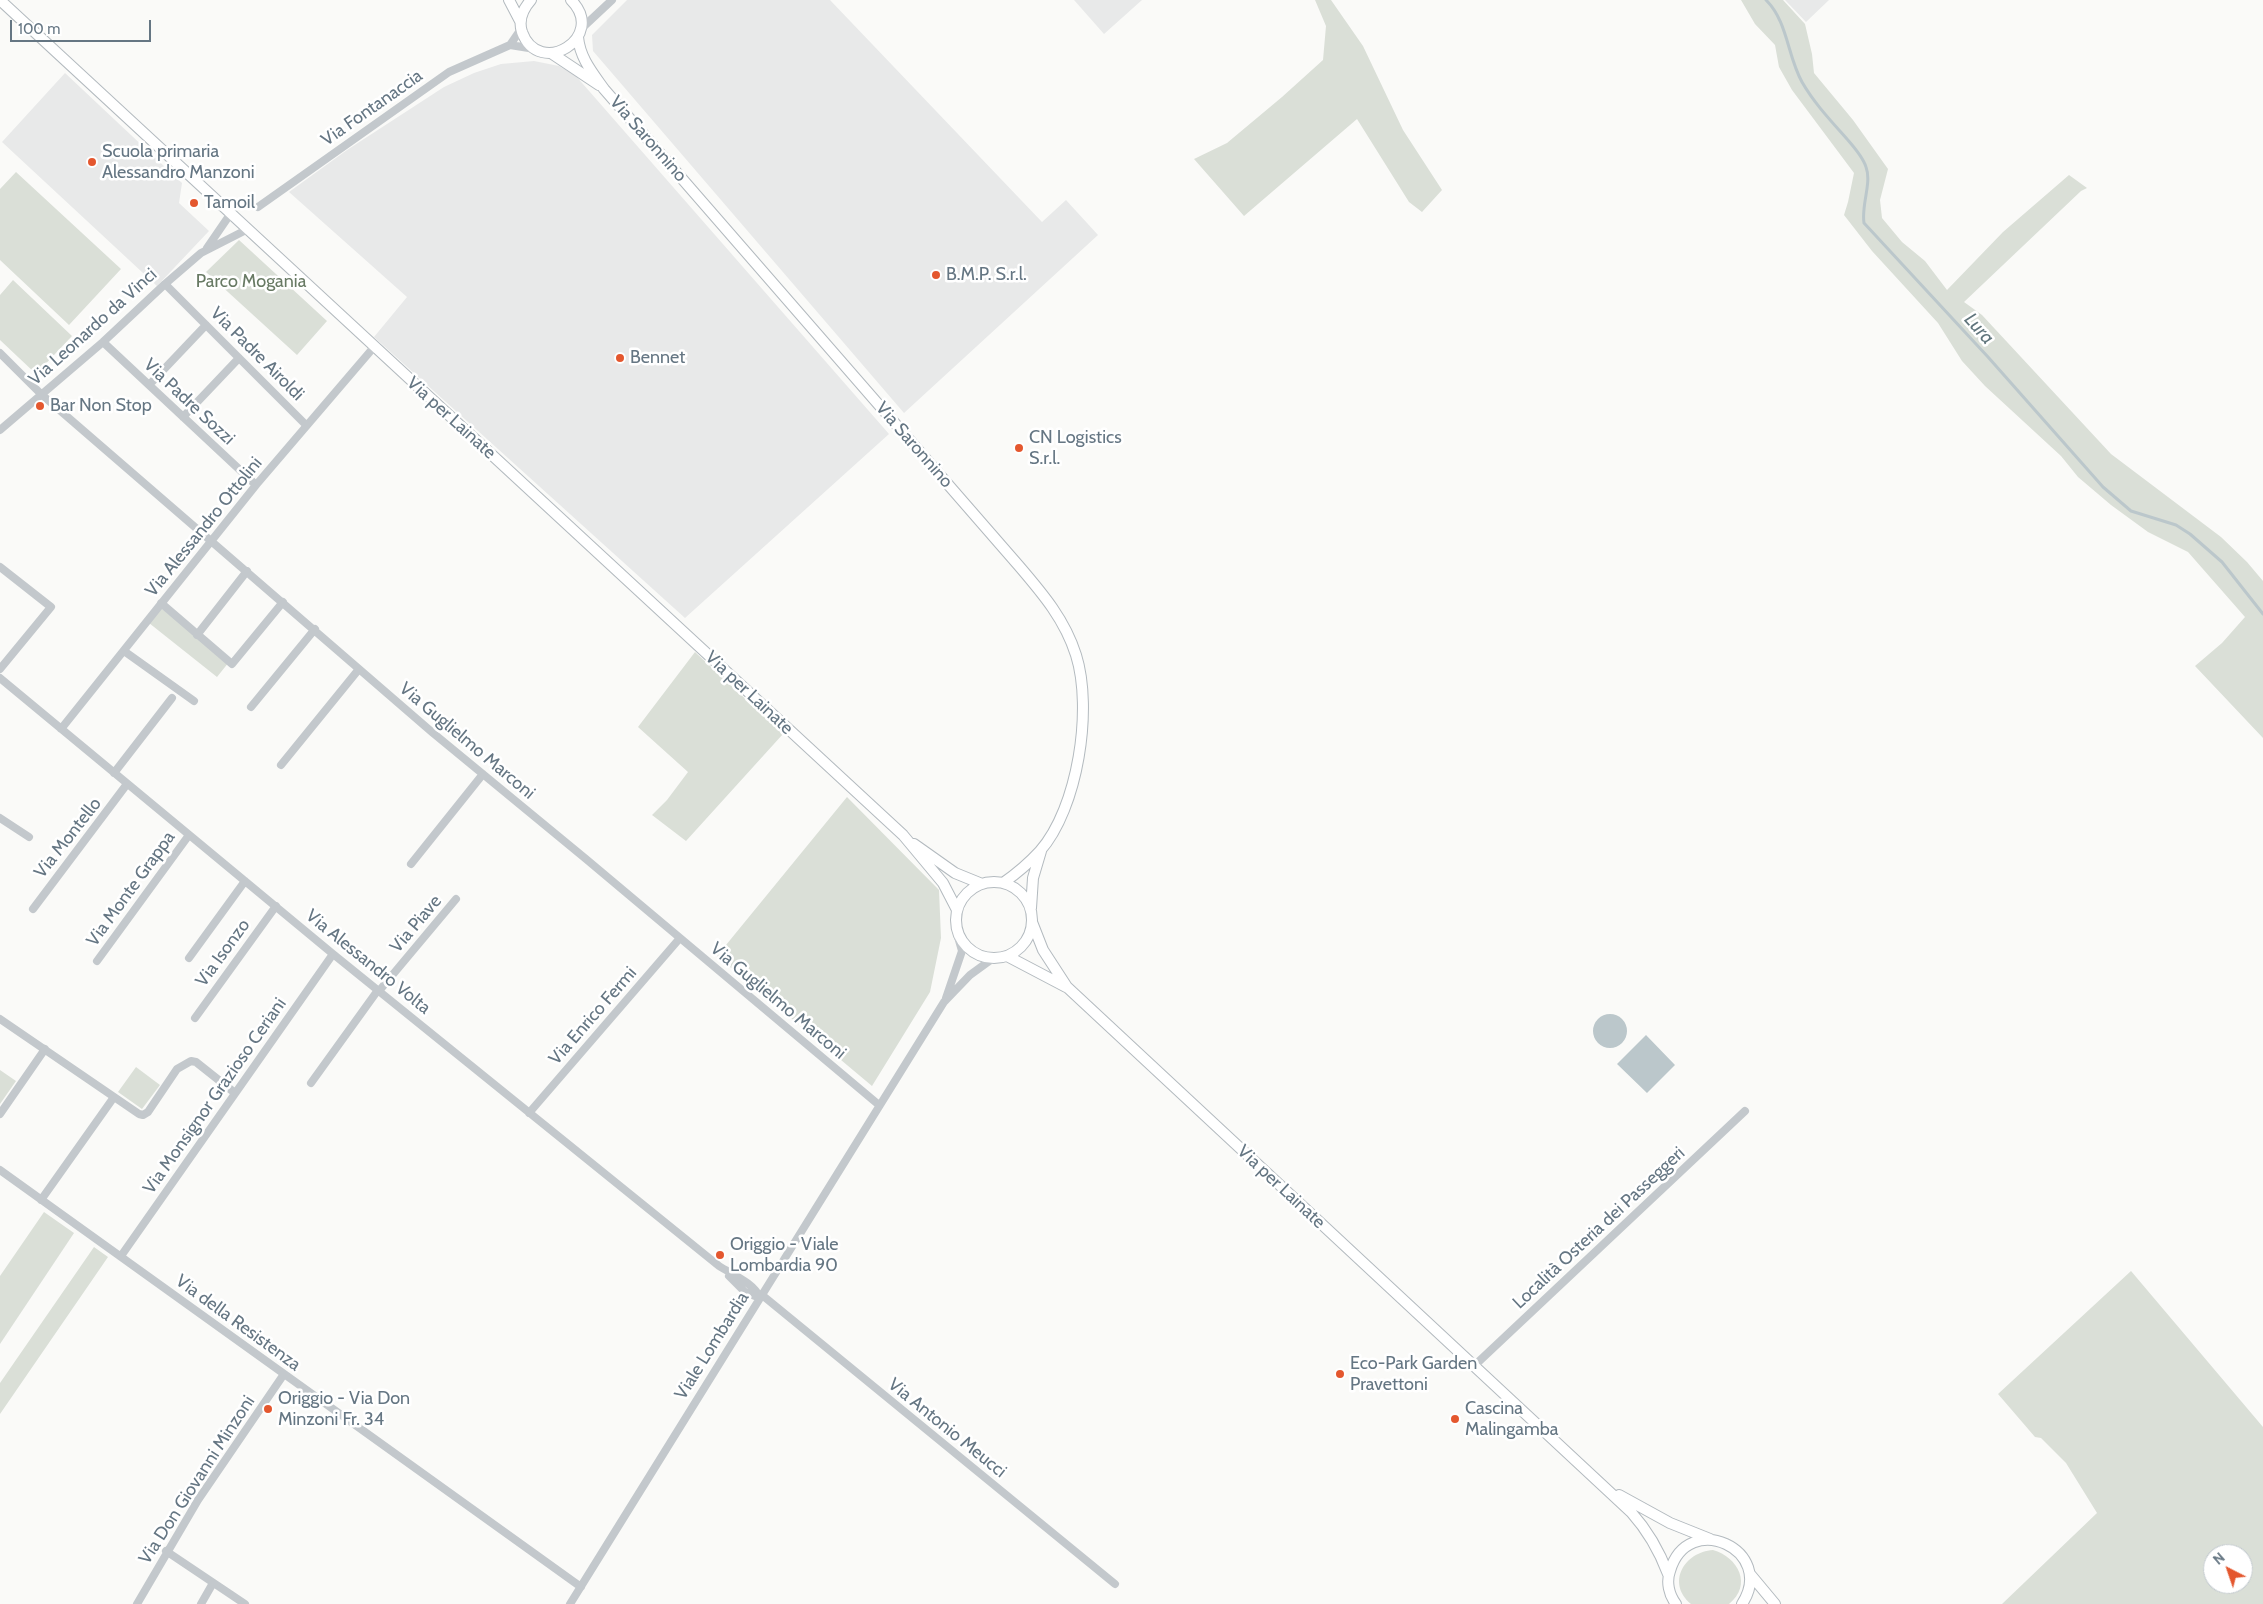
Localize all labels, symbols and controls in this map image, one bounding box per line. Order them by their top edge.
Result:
scale bar [12,10,154,42]
text: 100 m [18,20,60,38]
street label: Via Fontanaccia [317,65,427,151]
street label: Via Saronnino [605,92,691,186]
place label: Scuola primaria Alessandro Manzoni [102,141,255,183]
marker: Scuola primaria Alessandro Manzoni [86,156,98,168]
place label: Tamoil [204,192,255,214]
marker: Tamoil [188,197,200,209]
street label: Via Leonardo da Vinci [25,264,161,390]
place label: B.M.P. S.r.l. [946,264,1027,286]
marker: B.M.P. S.r.l. [930,269,942,281]
park label: Parco Mogania [196,271,306,293]
street label: Via Padre Airoldi [206,303,308,405]
water label: Lura [1959,309,1999,349]
place label: Bennet [630,347,685,369]
marker: Bennet [614,352,626,364]
street label: Via Padre Sozzi [139,354,239,450]
street label: Via per Lainate [402,372,500,464]
place label: Bar Non Stop [50,395,152,417]
street label: Via Saronnino [871,398,957,492]
marker: Bar Non Stop [34,400,46,412]
place label: CN Logistics S.r.l. [1029,427,1122,469]
marker: CN Logistics S.r.l. [1013,442,1025,454]
street label: Via Alessandro Ottolini [141,453,267,601]
street label: Via per Lainate [701,647,797,739]
street label: Via Guglielmo Marconi [395,678,539,804]
street label: Via Montello [30,794,106,882]
street label: Via Monte Grappa [82,827,180,951]
street label: Via Piave [386,891,446,957]
street label: Via Alessandro Volta [301,905,435,1019]
street label: Via Isonzo [191,915,255,991]
street label: Via Guglielmo Marconi [706,938,850,1064]
street label: Via Enrico Fermi [545,963,641,1069]
street label: Via Monsignor Grazioso Ceriani [139,994,291,1198]
street label: Via per Lainate [1233,1141,1329,1233]
street label: Località Osteria dei Passeggeri [1508,1143,1690,1313]
place label: Origgio - Viale Lombardia 90 [730,1234,839,1276]
marker: Origgio - Viale Lombardia 90 [714,1249,726,1261]
street label: Via della Resistenza [171,1270,305,1376]
street label: Viale Lombardia [670,1288,754,1404]
place label: Eco-Park Garden Pravettoni [1350,1353,1477,1396]
marker: Eco-Park Garden Pravettoni [1334,1368,1346,1380]
street label: Via Antonio Meucci [883,1374,1011,1482]
place label: Origgio - Via Don Minzoni Fr. 34 [278,1388,410,1430]
street label: Via Don Giovanni Minzoni [134,1392,260,1568]
place label: Cascina Malingamba [1465,1398,1558,1440]
marker: Origgio - Via Don Minzoni Fr. 34 [262,1403,274,1415]
marker: Cascina Malingamba [1449,1413,1461,1425]
north arrow [2203,1544,2253,1594]
text: N [2209,1548,2228,1568]

